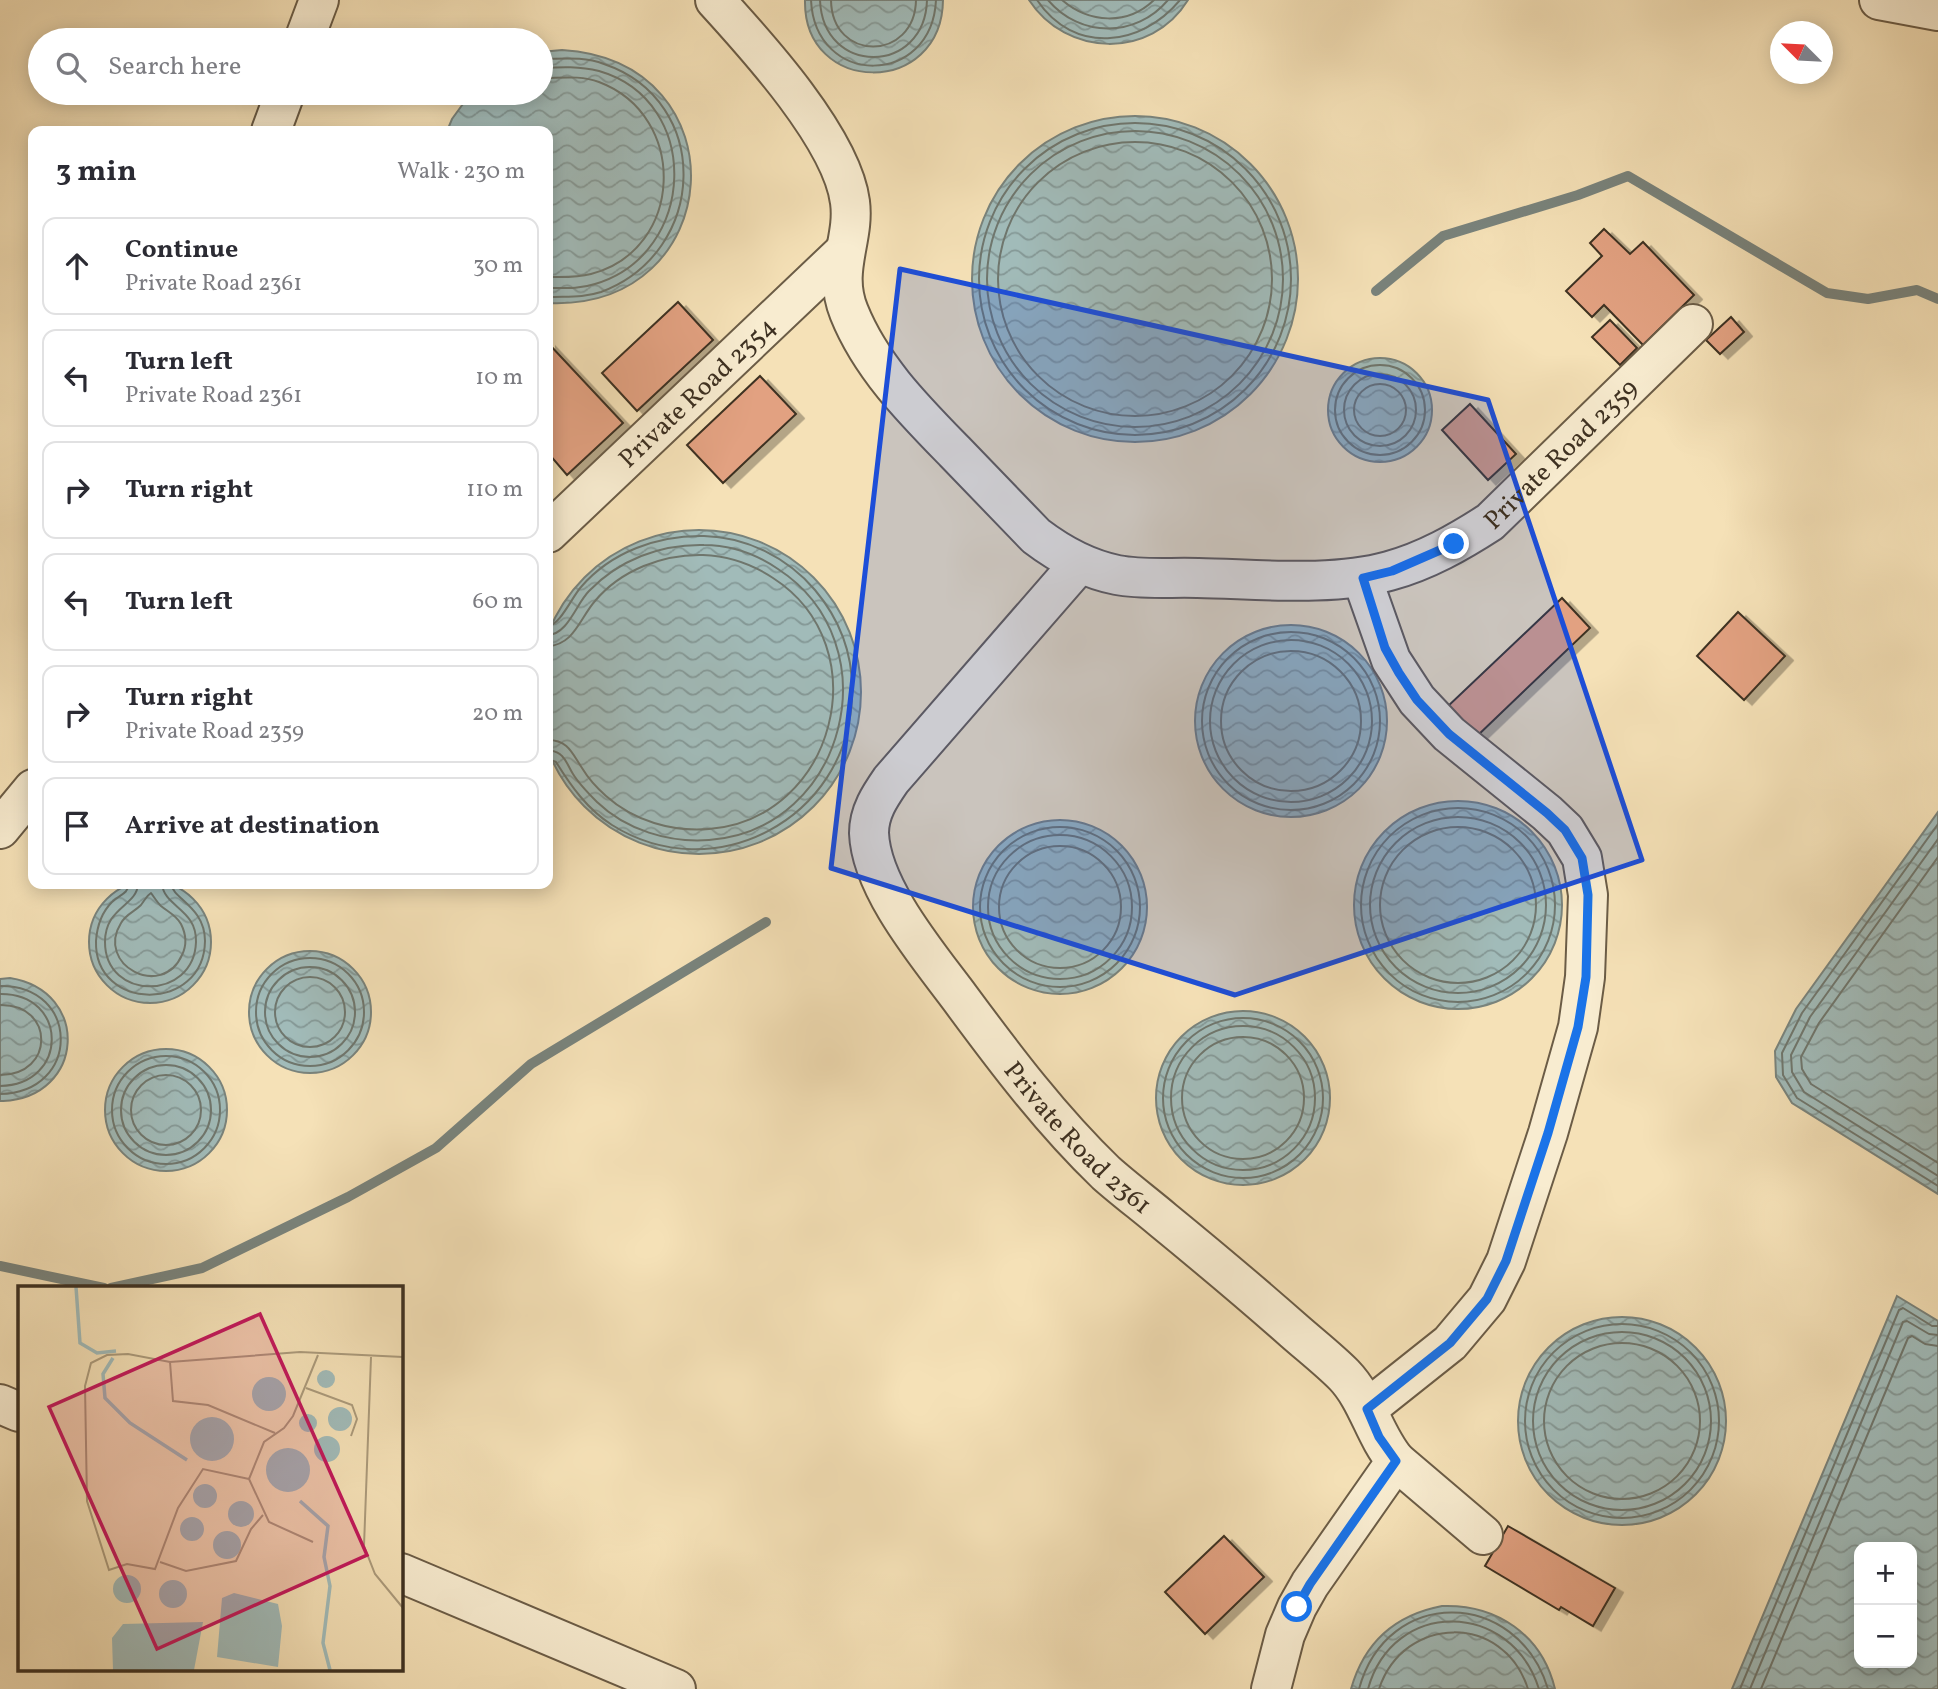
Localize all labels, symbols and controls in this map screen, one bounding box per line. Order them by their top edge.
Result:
north arrow [1770,21,1833,84]
search box [28,28,553,105]
icon: search [52,48,90,86]
text: Search here [108,49,241,85]
text: 3 min [56,151,137,193]
text: Walk · 230 m [397,156,525,188]
text: Continue [125,232,238,268]
icon: ahead [58,247,96,285]
text: 30 m [473,250,523,282]
text: Private Road 2361 [125,268,302,300]
street label: Private Road 2354 [611,310,785,477]
text: Turn left [125,344,233,380]
icon: left [58,359,96,397]
text: 10 m [475,362,523,394]
street label: Private Road 2359 [1476,371,1647,539]
text: Private Road 2361 [125,380,302,412]
icon: right [58,471,96,509]
text: Turn right [125,472,253,508]
text: 110 m [466,474,523,506]
route end [1438,528,1469,559]
icon: left [58,583,96,621]
text: Turn left [125,584,233,620]
text: 60 m [473,586,523,618]
text: Turn right [125,680,253,716]
icon: right [58,695,96,733]
text: 20 m [472,698,523,730]
text: Private Road 2359 [125,716,304,748]
icon: arrive [58,807,96,845]
text: Arrive at destination [125,808,380,844]
street label: Private Road 2361 [994,1055,1159,1224]
inset map [18,1286,402,1672]
map controls [1854,1542,1917,1668]
button: + [1854,1542,1917,1605]
route start [1281,1591,1312,1622]
button: − [1854,1605,1917,1668]

